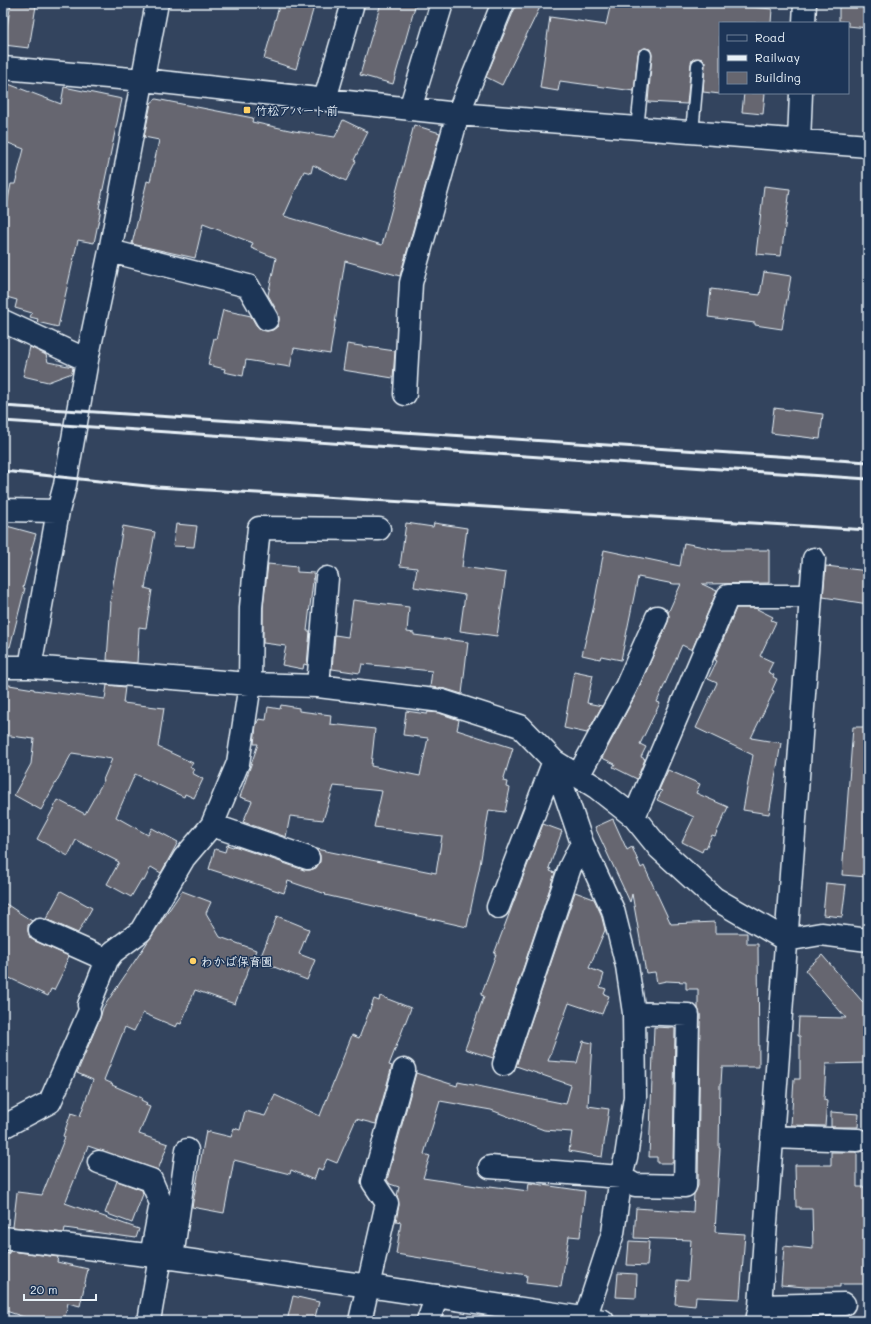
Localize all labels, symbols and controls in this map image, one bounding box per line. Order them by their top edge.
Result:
legend [719,22,849,94]
text: Road [755,29,785,45]
text: Railway [755,49,800,65]
text: Building [755,69,801,85]
place label: 竹松アパート前 [255,102,338,118]
marker: 竹松アパート前 [242,105,252,115]
place label: わかば保育園 [201,953,273,969]
marker: わかば保育園 [188,956,198,966]
scale bar [24,1276,96,1302]
text: 20 m [30,1281,58,1297]

